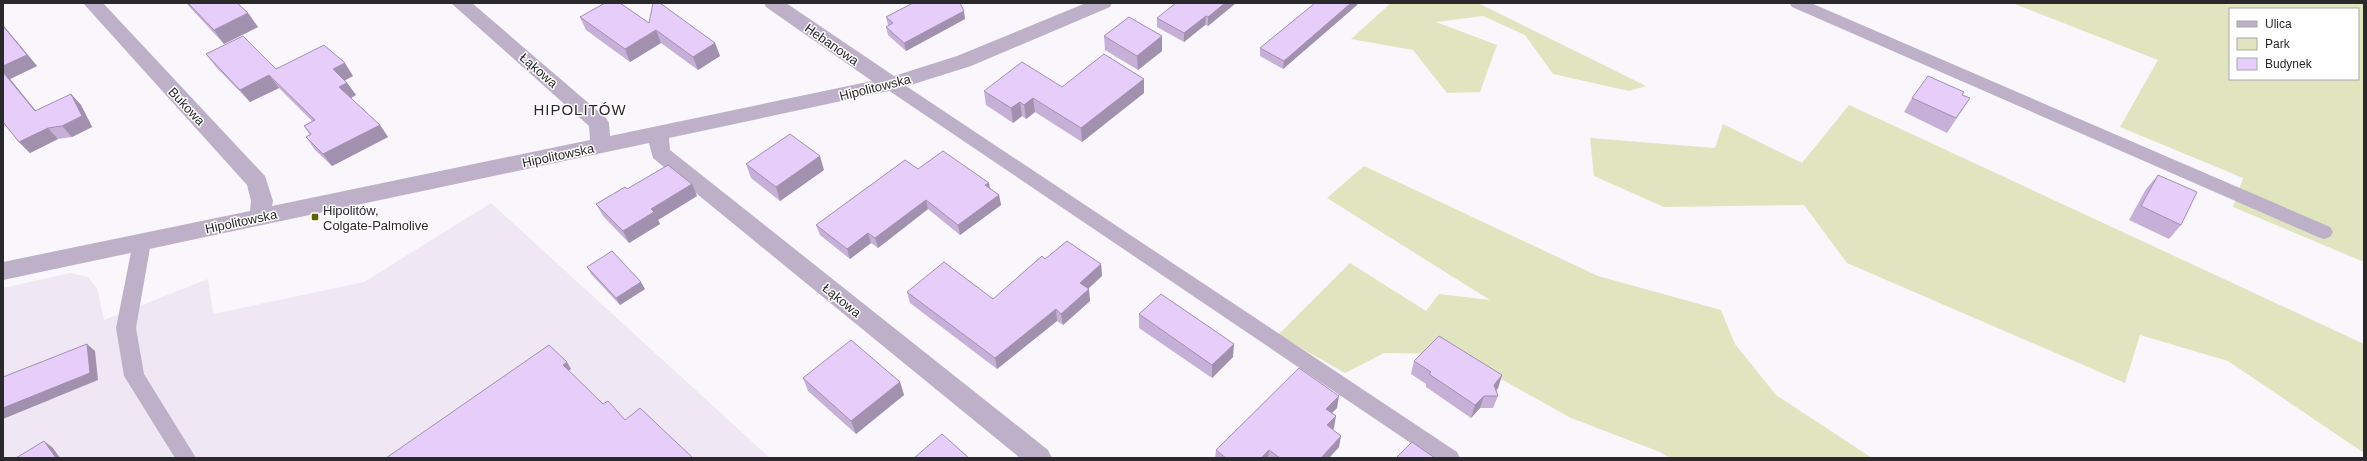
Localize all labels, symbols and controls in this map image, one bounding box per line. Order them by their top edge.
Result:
legend [2229,8,2359,80]
text: Ulica [2265,17,2292,31]
street label: Hebanowa [802,20,862,69]
text: Park [2265,37,2291,51]
street label: Łąkowa [517,50,561,91]
text: Budynek [2265,57,2313,71]
street label: Hipolitowska [838,71,913,104]
street label: Bukowa [165,84,208,129]
district label: HIPOLITÓW [533,101,627,118]
street label: Hipolitowska [521,140,596,170]
place label: Hipolitów, Colgate-Palmolive [323,203,429,233]
street label: Hipolitowska [204,206,279,236]
marker: Hipolitów, Colgate-Palmolive [310,212,320,222]
street label: Łąkowa [820,280,864,321]

